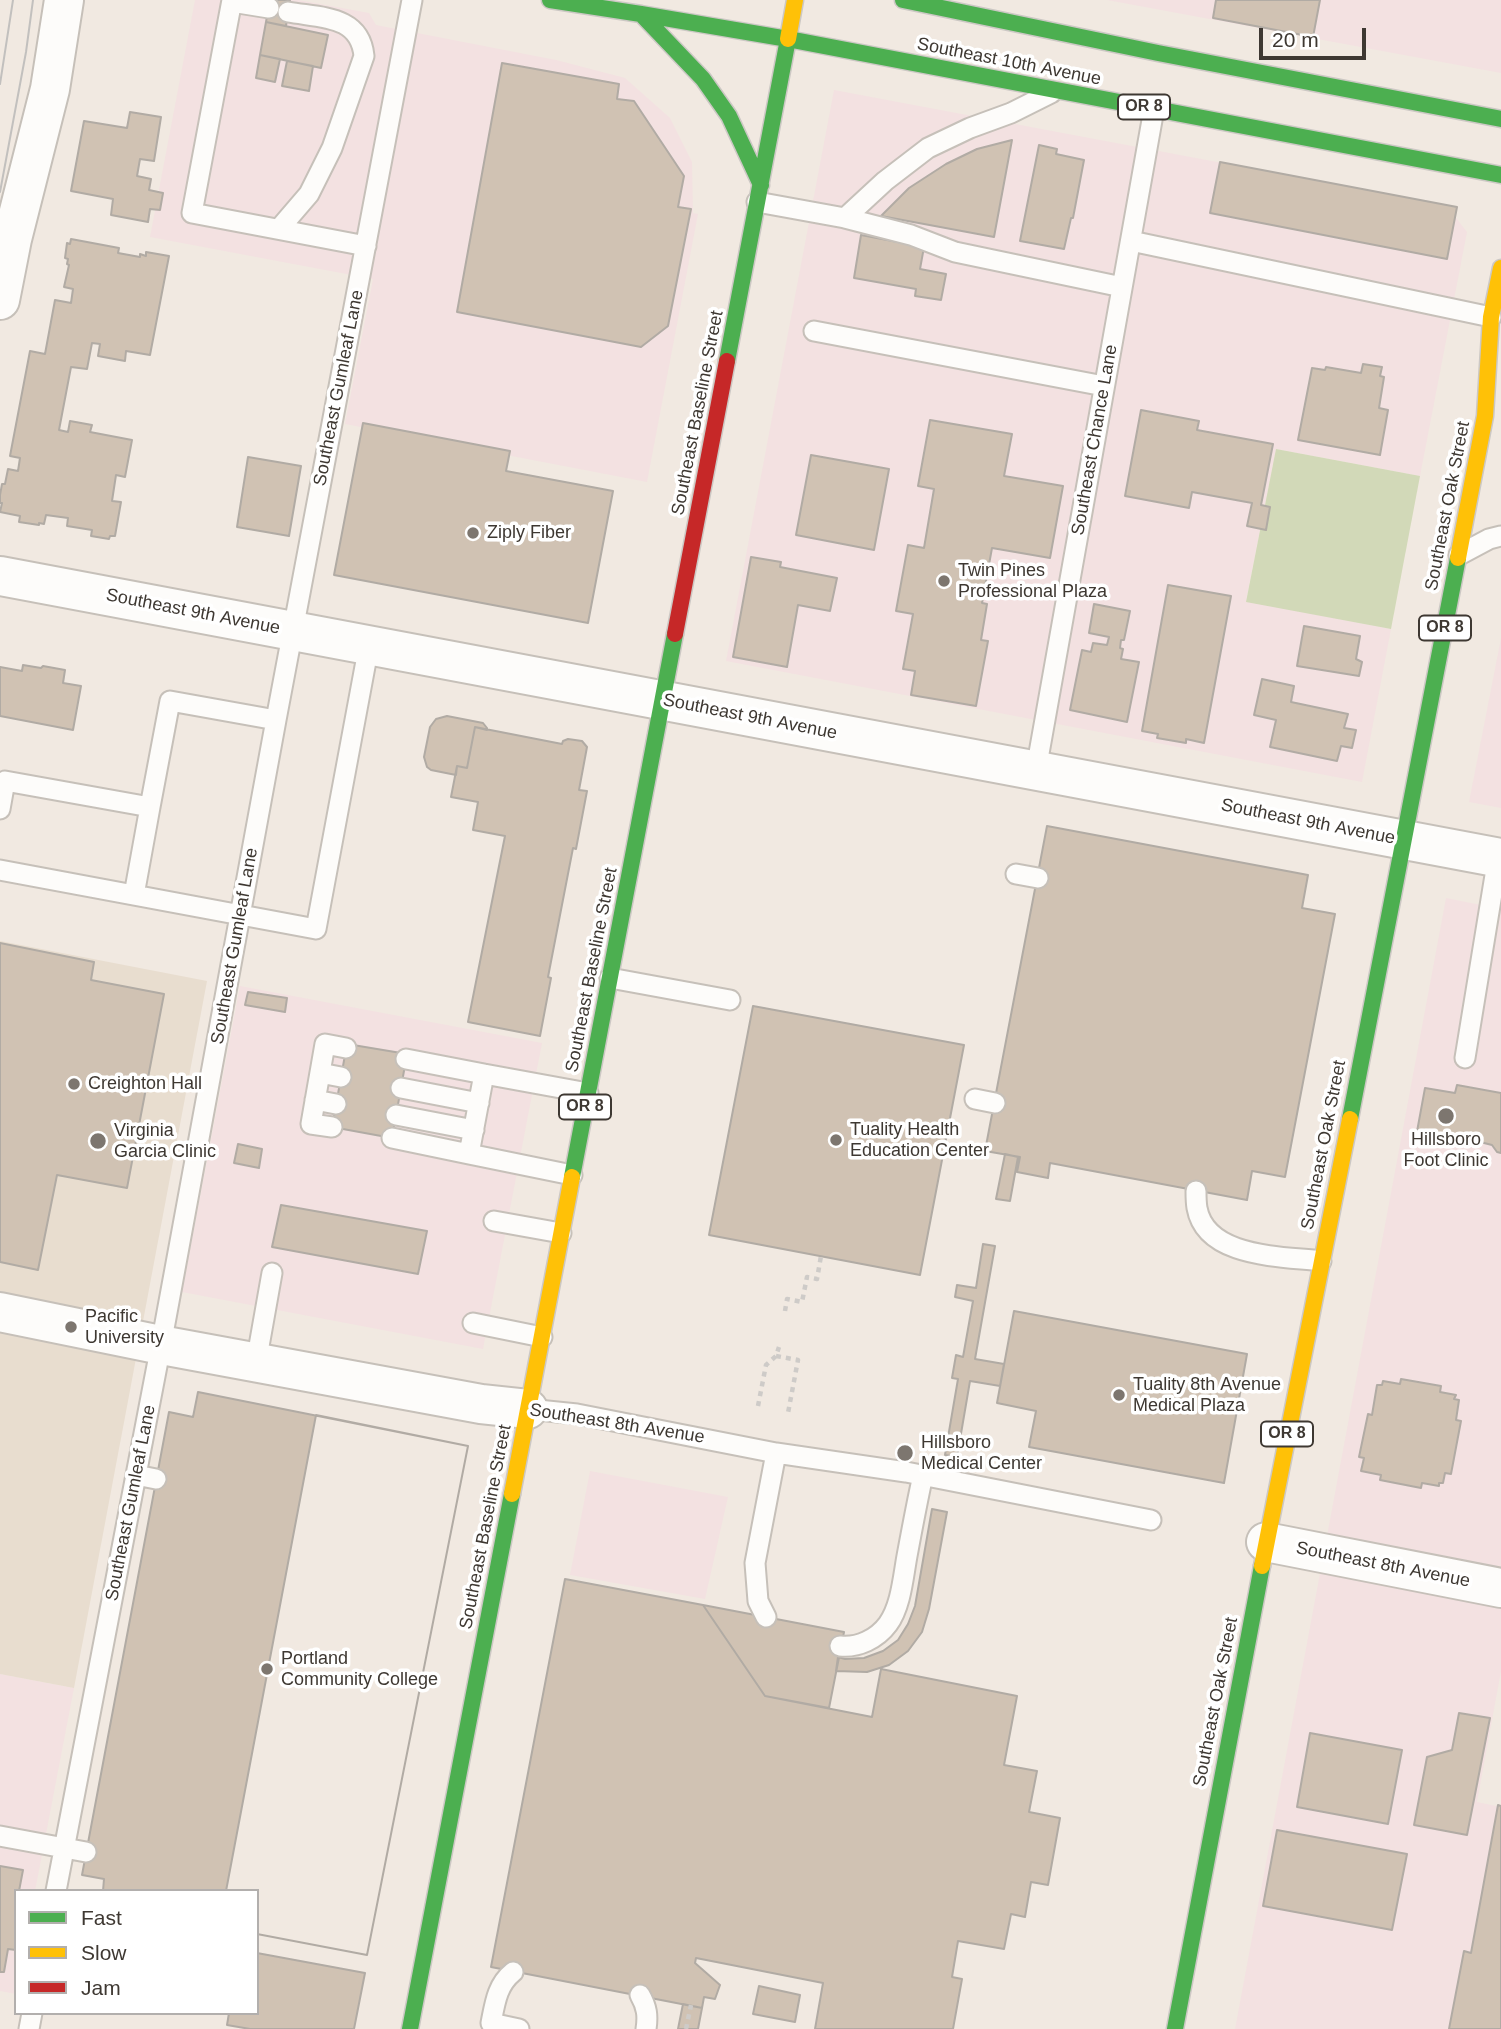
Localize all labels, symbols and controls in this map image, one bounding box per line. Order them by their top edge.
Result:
scale bar [1263,14,1370,58]
text: 20 m [1272,28,1319,51]
street label: Southeast 10th Avenue [915,34,1103,90]
road number: OR 8 [1118,94,1170,120]
street label: Southeast Gumleaf Lane [309,288,369,488]
street label: Southeast Baseline Street [668,309,728,517]
street label: Southeast Chance Lane [1068,343,1122,537]
street label: Southeast Oak Street [1421,419,1475,593]
place label: Ziply Fiber [487,522,571,544]
marker: Ziply Fiber [465,525,481,541]
place label: Twin Pines Professional Plaza [958,560,1107,602]
marker: Twin Pines Professional Plaza [936,573,952,589]
street label: Southeast 9th Avenue [104,585,282,639]
road number: OR 8 [1419,615,1471,640]
street label: Southeast 9th Avenue [661,690,839,744]
street label: Southeast 9th Avenue [1219,795,1397,849]
street label: Southeast Gumleaf Lane [207,846,263,1046]
street label: Southeast Baseline Street [562,866,622,1074]
street label: Southeast Oak Street [1297,1058,1351,1232]
place label: Creighton Hall [88,1073,202,1095]
marker: Creighton Hall [66,1076,82,1092]
road number: OR 8 [559,1094,611,1120]
marker: Hillsboro Foot Clinic [1436,1106,1456,1126]
place label: Tuality Health Education Center [850,1119,989,1162]
place label: Virginia Garcia Clinic [114,1120,216,1162]
place label: Hillsboro Foot Clinic [1403,1129,1489,1172]
marker: Virginia Garcia Clinic [88,1131,108,1151]
marker: Tuality Health Education Center [828,1132,844,1148]
place label: Pacific University [85,1306,164,1348]
marker: Pacific University [63,1319,79,1335]
place label: Tuality 8th Avenue Medical Plaza [1133,1374,1281,1416]
marker: Tuality 8th Avenue Medical Plaza [1111,1387,1127,1403]
street label: Southeast 8th Avenue [528,1400,706,1448]
street label: Southeast Gumleaf Lane [101,1403,161,1603]
road number: OR 8 [1261,1422,1313,1446]
street label: Southeast Baseline Street [456,1423,516,1631]
place label: Hillsboro Medical Center [921,1432,1042,1474]
marker: Hillsboro Medical Center [895,1443,915,1463]
street label: Southeast 8th Avenue [1294,1538,1472,1592]
street label: Southeast Oak Street [1189,1615,1243,1789]
place label: Portland Community College [281,1648,438,1690]
marker: Portland Community College [259,1661,275,1677]
legend [14,1889,259,2015]
text: Fast [81,1906,122,1929]
text: Slow [81,1941,127,1964]
text: Jam [81,1976,121,1999]

